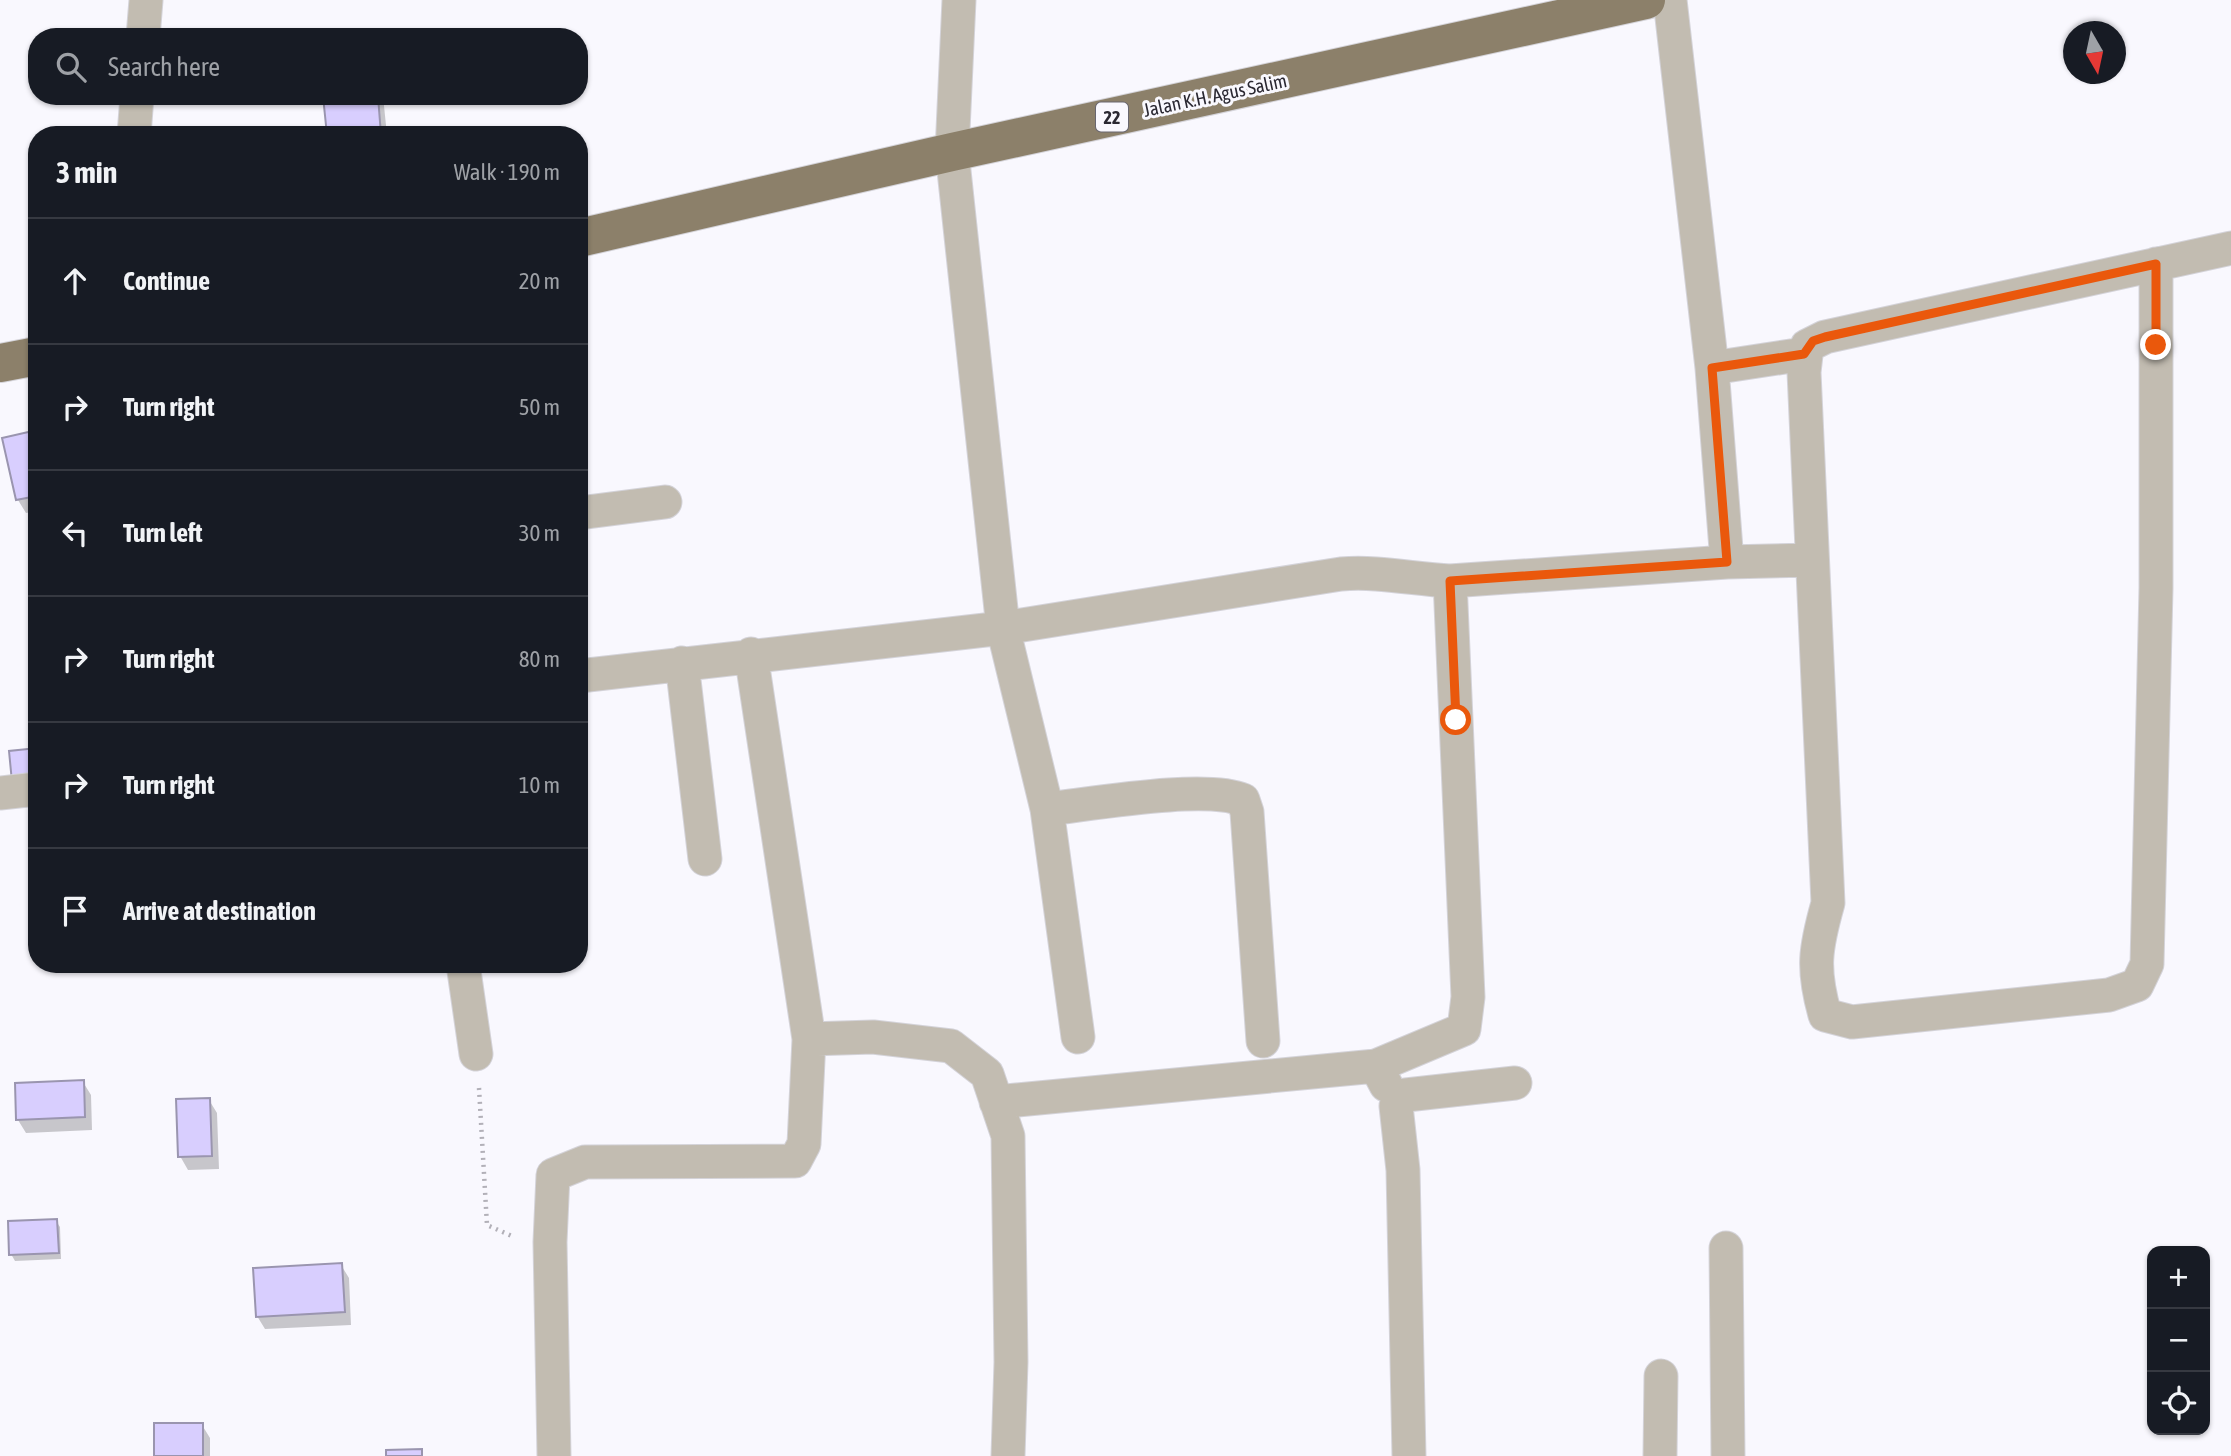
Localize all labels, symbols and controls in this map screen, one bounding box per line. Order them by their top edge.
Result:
north arrow [2063,21,2126,84]
search box [28,28,588,105]
icon: search [52,48,90,86]
text: Search here [108,52,220,82]
street label: Jalan K.H. Agus Salim [1141,69,1289,121]
road number: 22 [1096,103,1128,132]
text: 3 min [56,155,117,189]
text: Walk · 190 m [454,159,560,185]
icon: ahead [56,262,94,300]
text: Continue [123,266,210,296]
text: 20 m [519,268,560,294]
route end [2140,329,2171,360]
icon: right [56,388,94,426]
text: Turn right [123,392,214,422]
text: 50 m [519,394,560,420]
icon: left [56,514,94,552]
text: Turn left [123,518,203,548]
text: 30 m [519,520,560,546]
icon: right [56,640,94,678]
text: Turn right [123,644,214,674]
text: 80 m [519,646,560,672]
route start [1440,704,1471,735]
icon: right [56,766,94,804]
text: Turn right [123,770,214,800]
text: 10 m [519,772,560,798]
icon: arrive [56,892,94,930]
text: Arrive at destination [123,896,316,926]
map controls [2147,1246,2210,1435]
button: + [2147,1246,2210,1309]
button: − [2147,1309,2210,1372]
button: locate [2147,1372,2210,1435]

